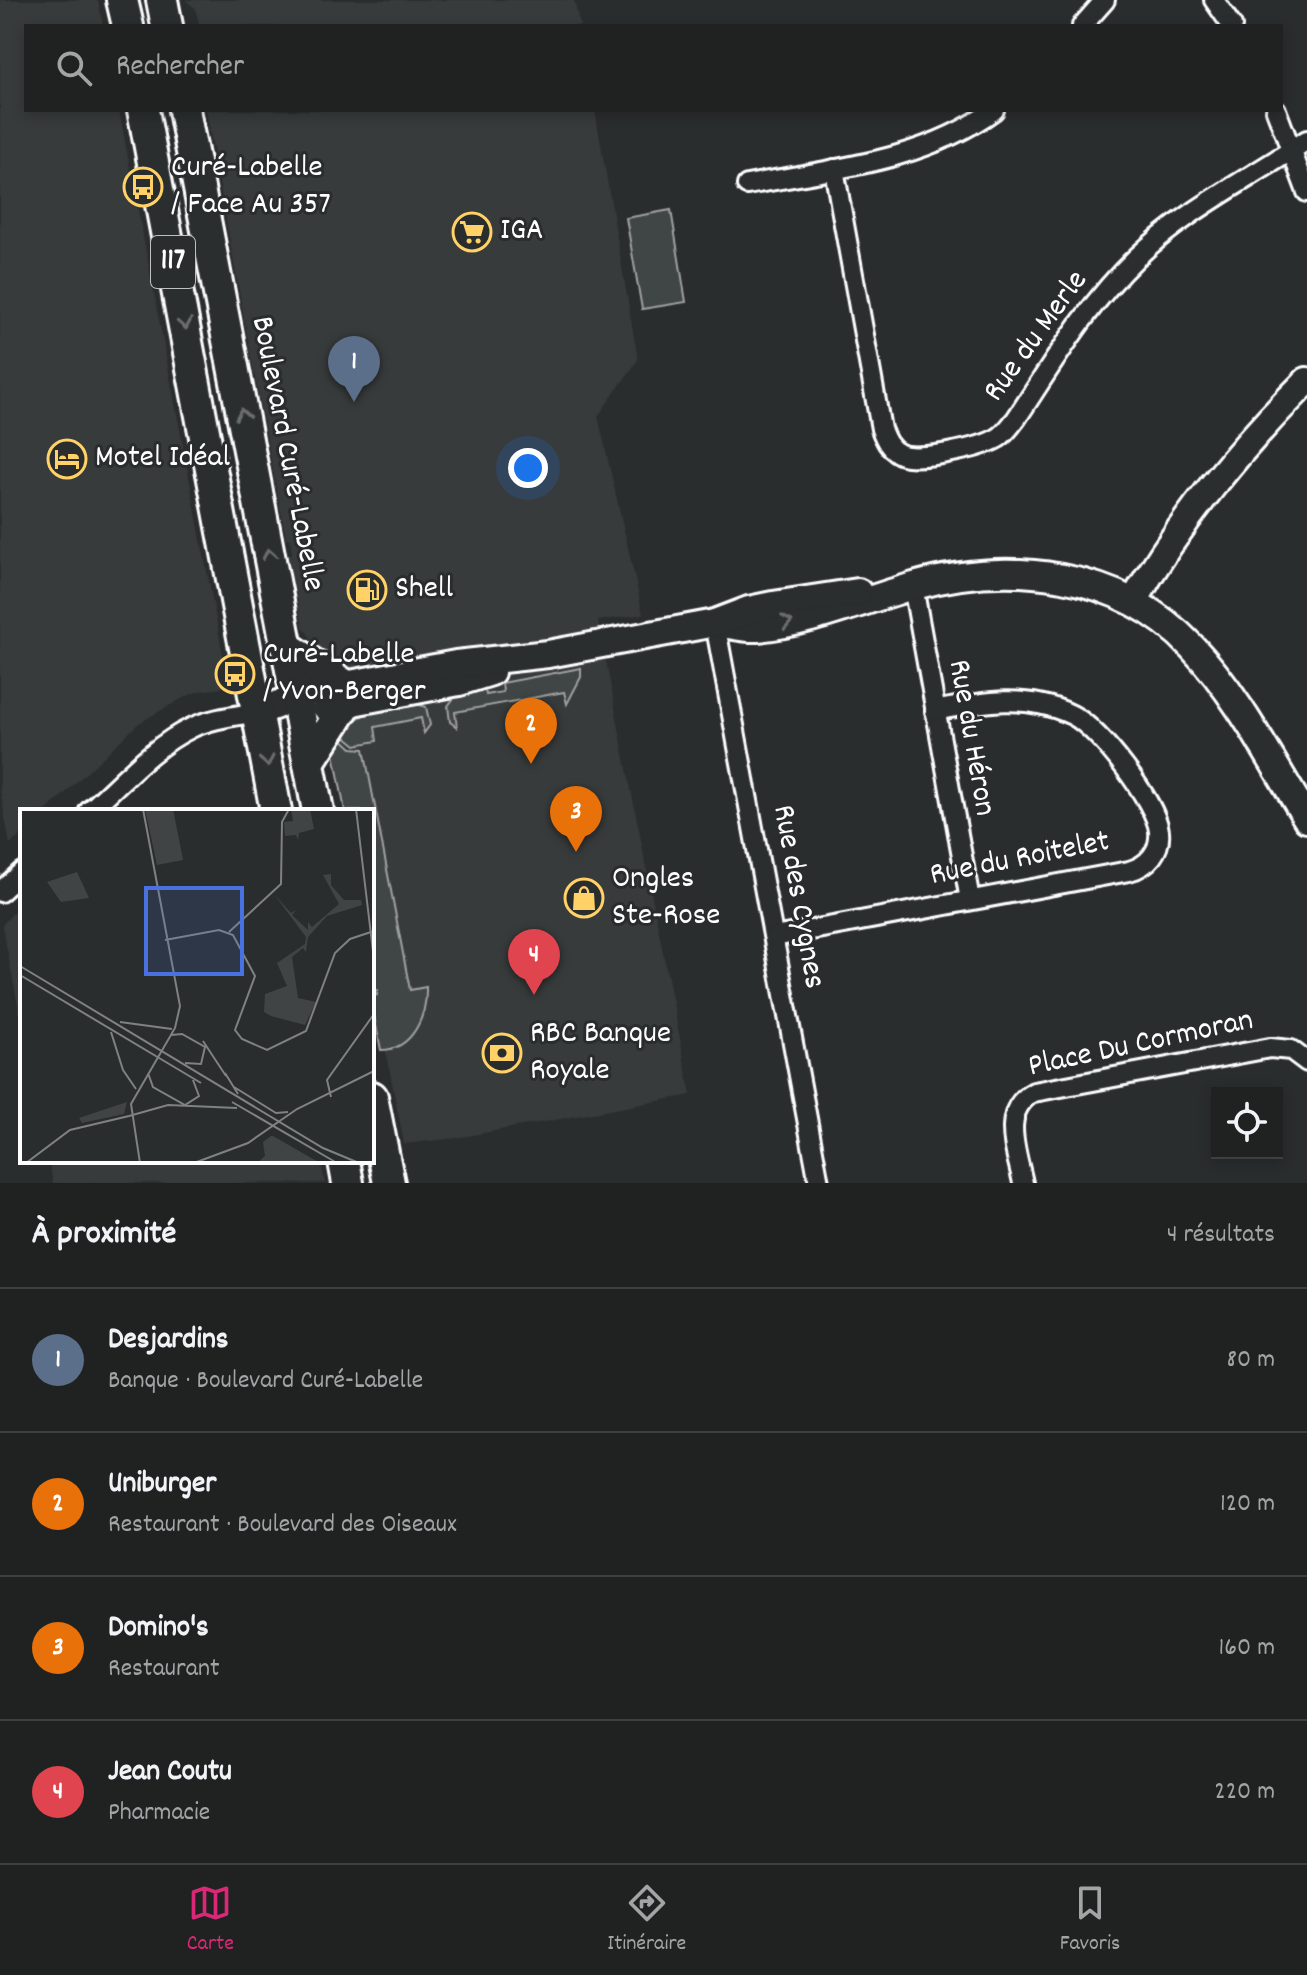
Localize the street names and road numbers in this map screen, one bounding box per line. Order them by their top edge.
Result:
road number: 117 [151,236,195,288]
street label: Rue du Merle [973,261,1101,413]
street label: Boulevard Curé-Labelle [237,313,335,595]
street label: Rue du Héron [934,656,1006,820]
street label: Rue des Cygnes [758,802,836,992]
street label: Rue du Roitelet [926,820,1114,900]
street label: Place Du Cormoran [1024,999,1258,1091]

